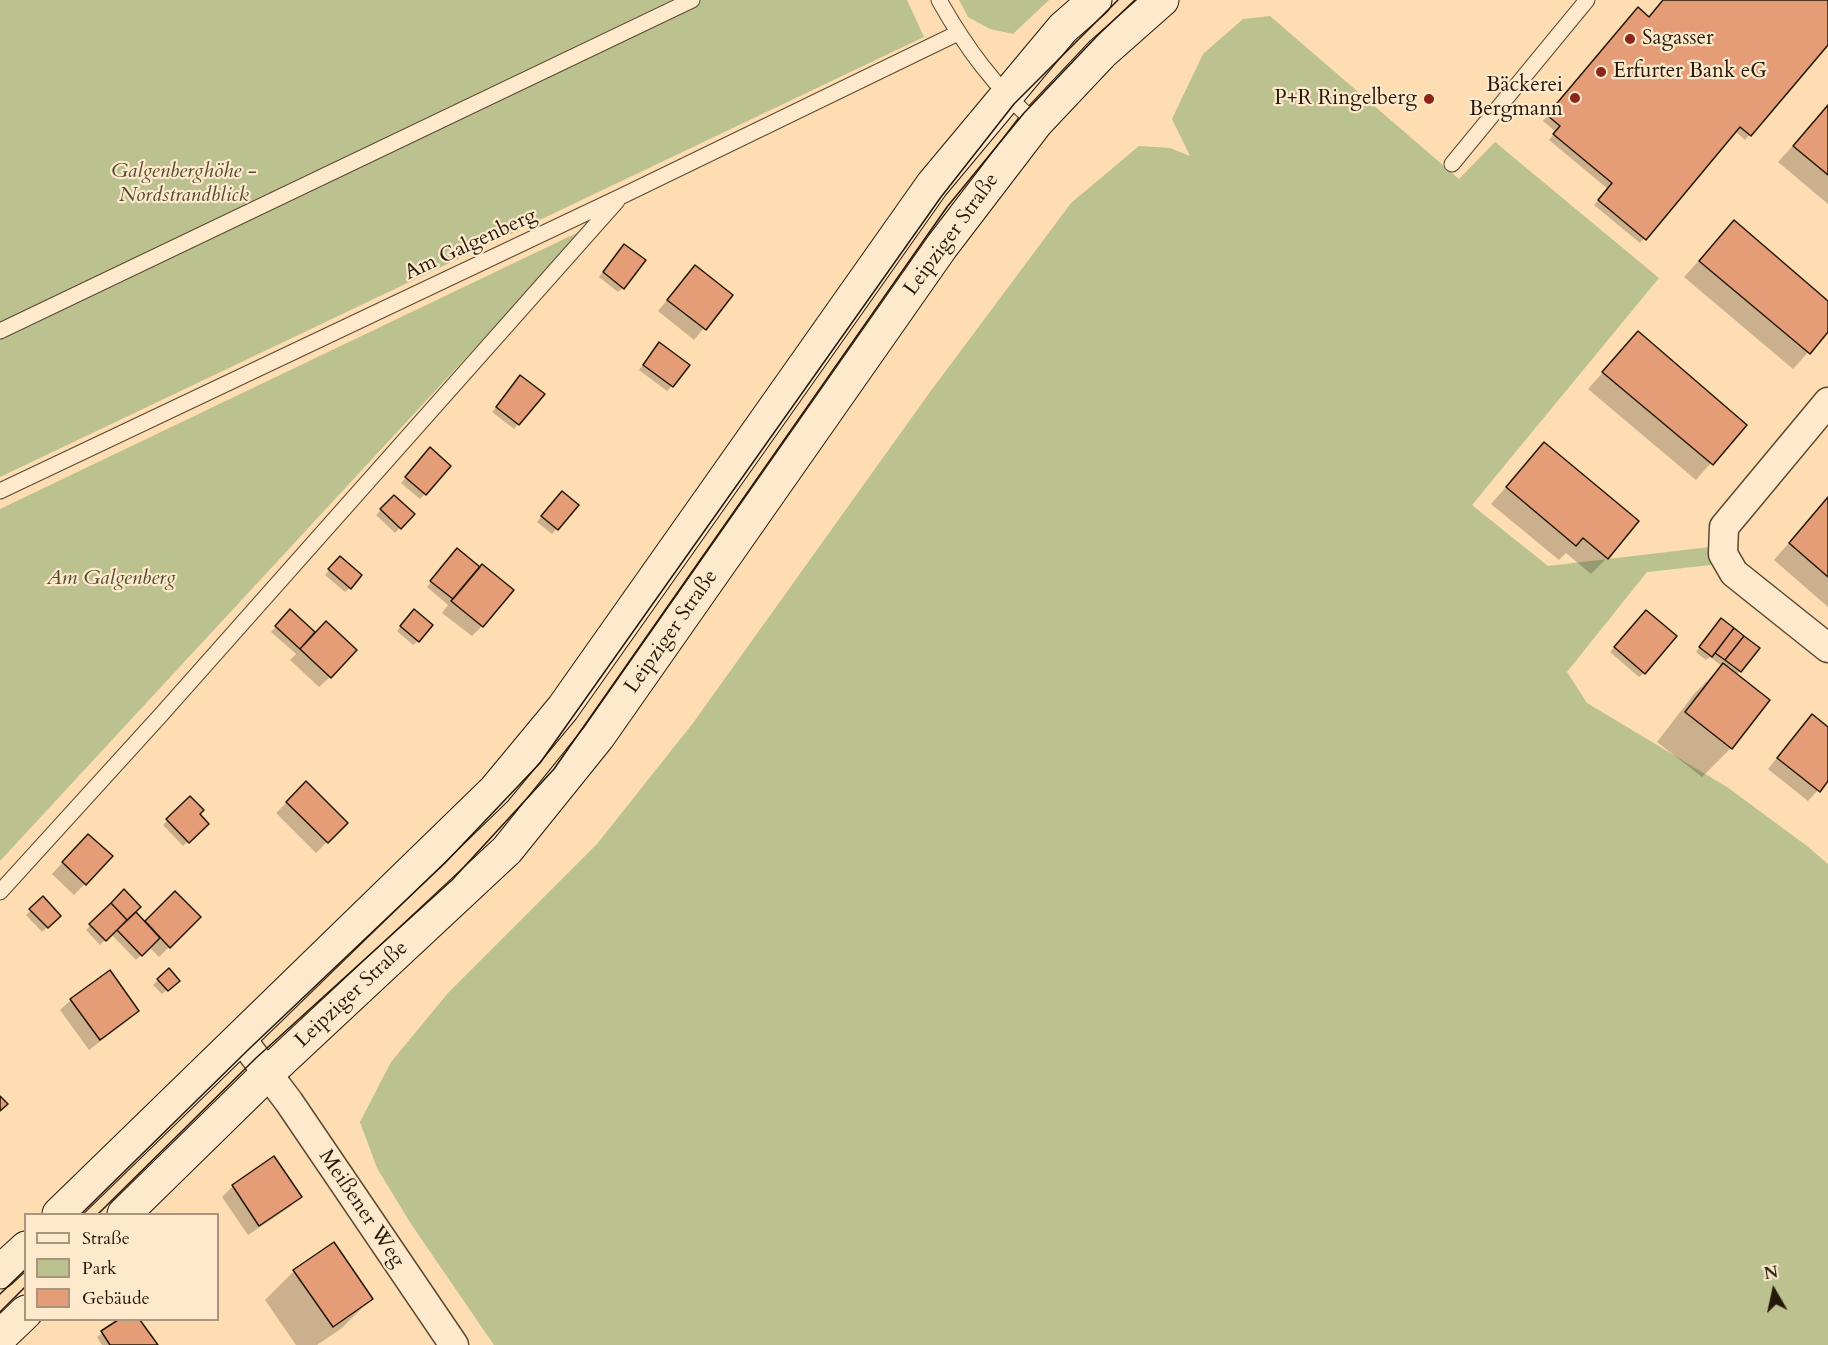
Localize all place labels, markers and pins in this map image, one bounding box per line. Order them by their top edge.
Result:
place label: Sagasser [1642,26,1714,52]
marker: Sagasser [1623,32,1637,46]
place label: Erfurter Bank eG [1613,59,1767,85]
marker: Erfurter Bank eG [1594,65,1608,79]
place label: Bäckerei Bergmann [1469,73,1563,123]
place label: P+R Ringelberg [1274,86,1417,112]
marker: Bäckerei Bergmann [1568,91,1582,105]
marker: P+R Ringelberg [1422,92,1436,106]

